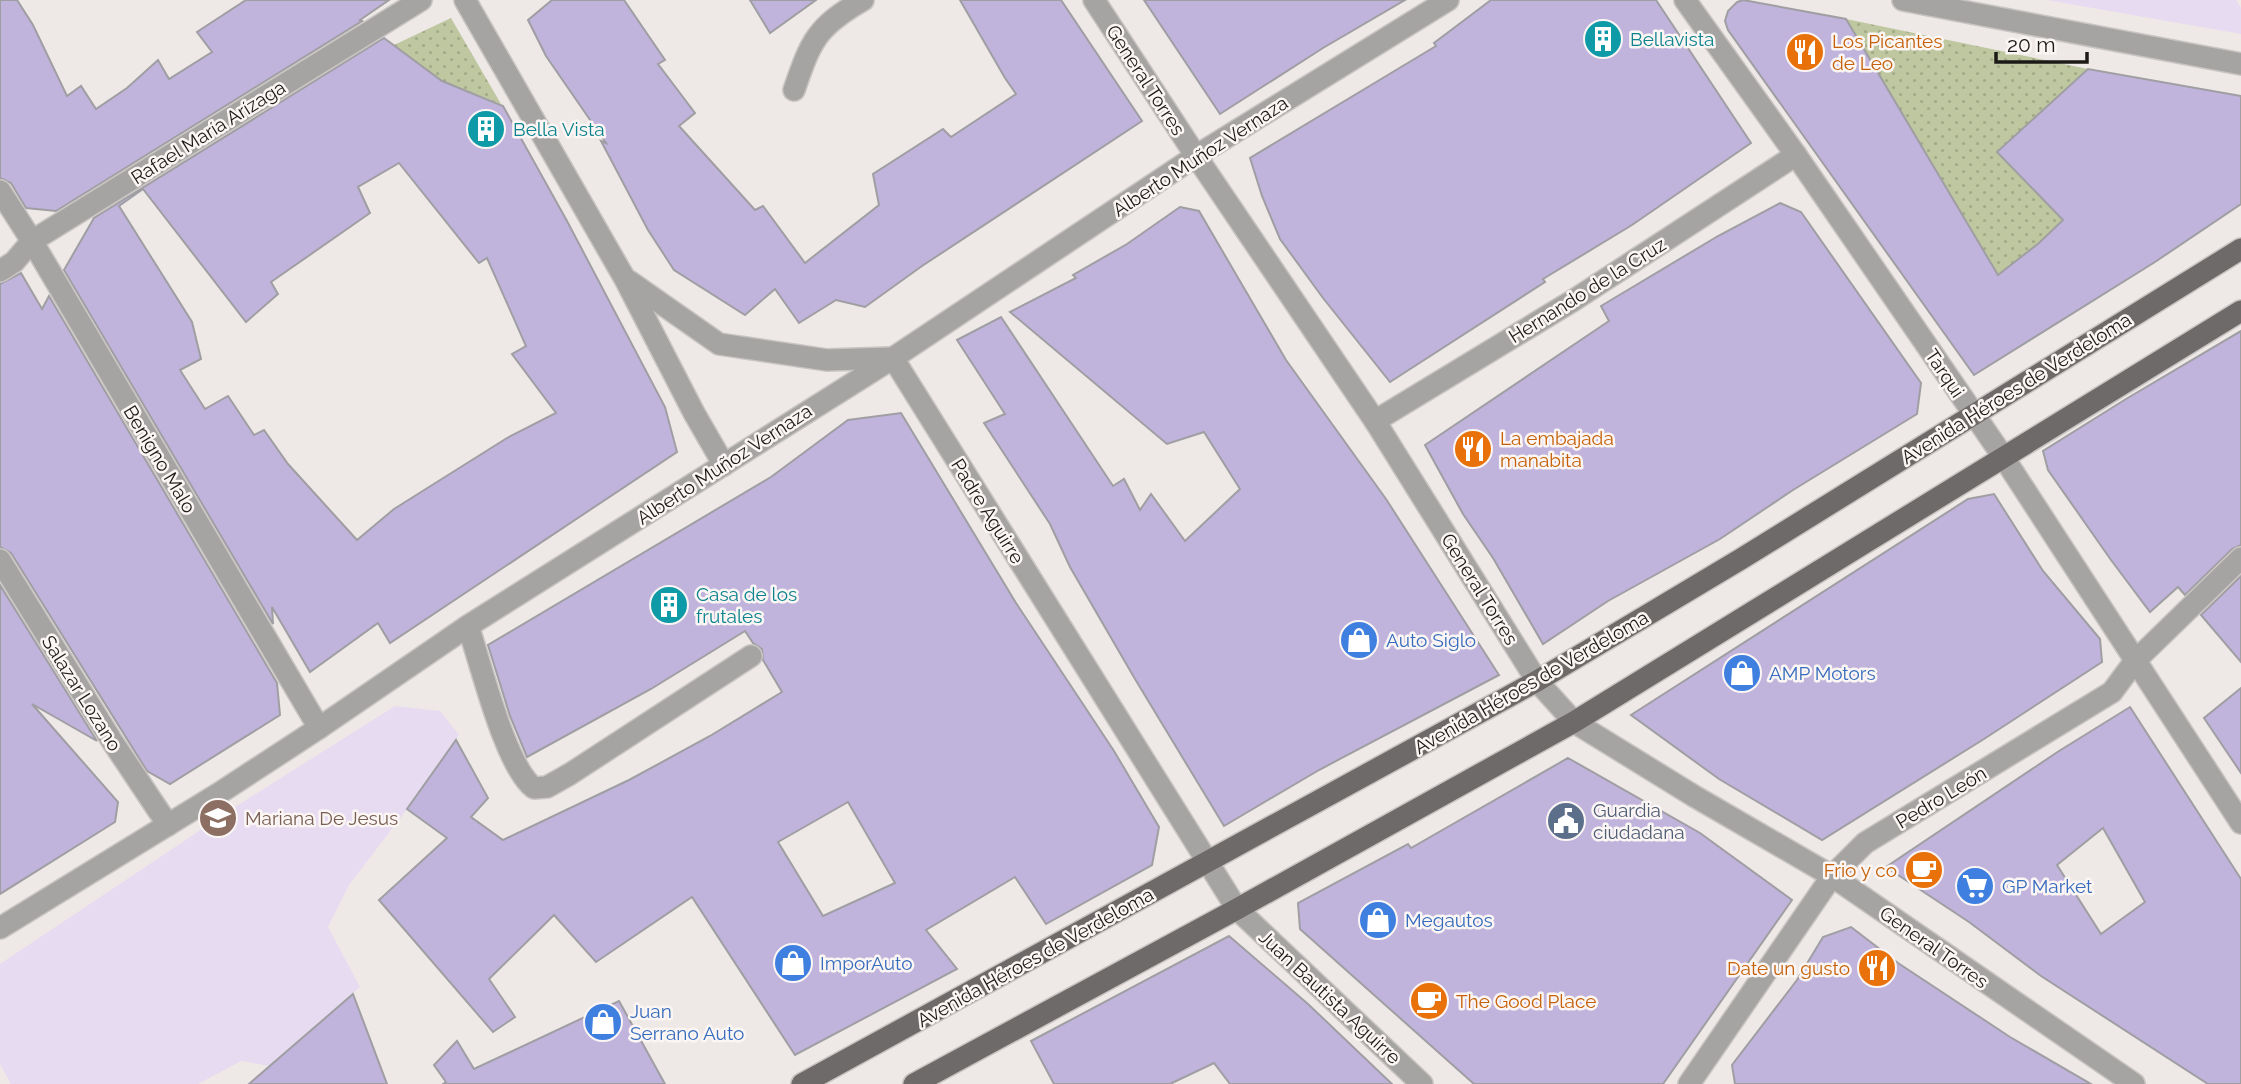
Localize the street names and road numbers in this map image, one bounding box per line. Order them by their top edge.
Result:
street label: General Torres [1102,21,1190,139]
street label: Rafael María Arízaga [127,76,289,188]
street label: Alberto Muñoz Vernaza [1108,91,1292,221]
street label: Hernando de la Cruz [1505,233,1669,347]
street label: Avenida Héroes de Verdeloma [1897,308,2135,468]
street label: Tarqui [1921,345,1969,401]
street label: Alberto Muñoz Vernaza [632,399,816,529]
street label: Benigno Malo [119,401,201,517]
street label: Padre Aguirre [947,454,1029,568]
street label: General Torres [1437,529,1523,649]
street label: Avenida Héroes de Verdeloma [1410,606,1652,758]
street label: Salazar Lozano [38,631,126,755]
street label: Pedro León [1892,761,1990,833]
street label: Avenida Héroes de Verdeloma [913,883,1157,1031]
street label: General Torres [1876,902,1992,992]
street label: Juan Bautista Aguirre [1255,926,1405,1068]

